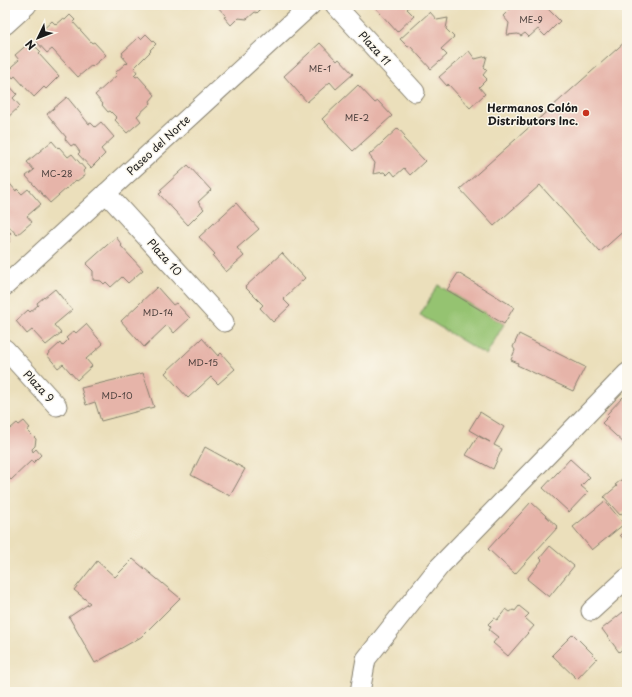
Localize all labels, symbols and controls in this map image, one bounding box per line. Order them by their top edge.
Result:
house number: ME-9 [519,12,543,26]
north arrow [18,18,58,58]
street label: Plaza 11 [355,27,395,69]
text: N [21,36,40,54]
house number: ME-1 [309,61,331,75]
place label: Hermanos Colón Distributors Inc. [487,99,578,129]
marker: Hermanos Colón Distributors Inc. [581,108,591,118]
house number: ME-2 [345,110,369,124]
street label: Paseo del Norte [122,111,194,179]
house number: MC-28 [41,166,73,180]
street label: Plaza 10 [144,235,186,279]
house number: MD-14 [143,305,173,319]
house number: MD-15 [188,355,218,369]
street label: Plaza 9 [20,366,58,406]
house number: MD-10 [102,388,133,402]

